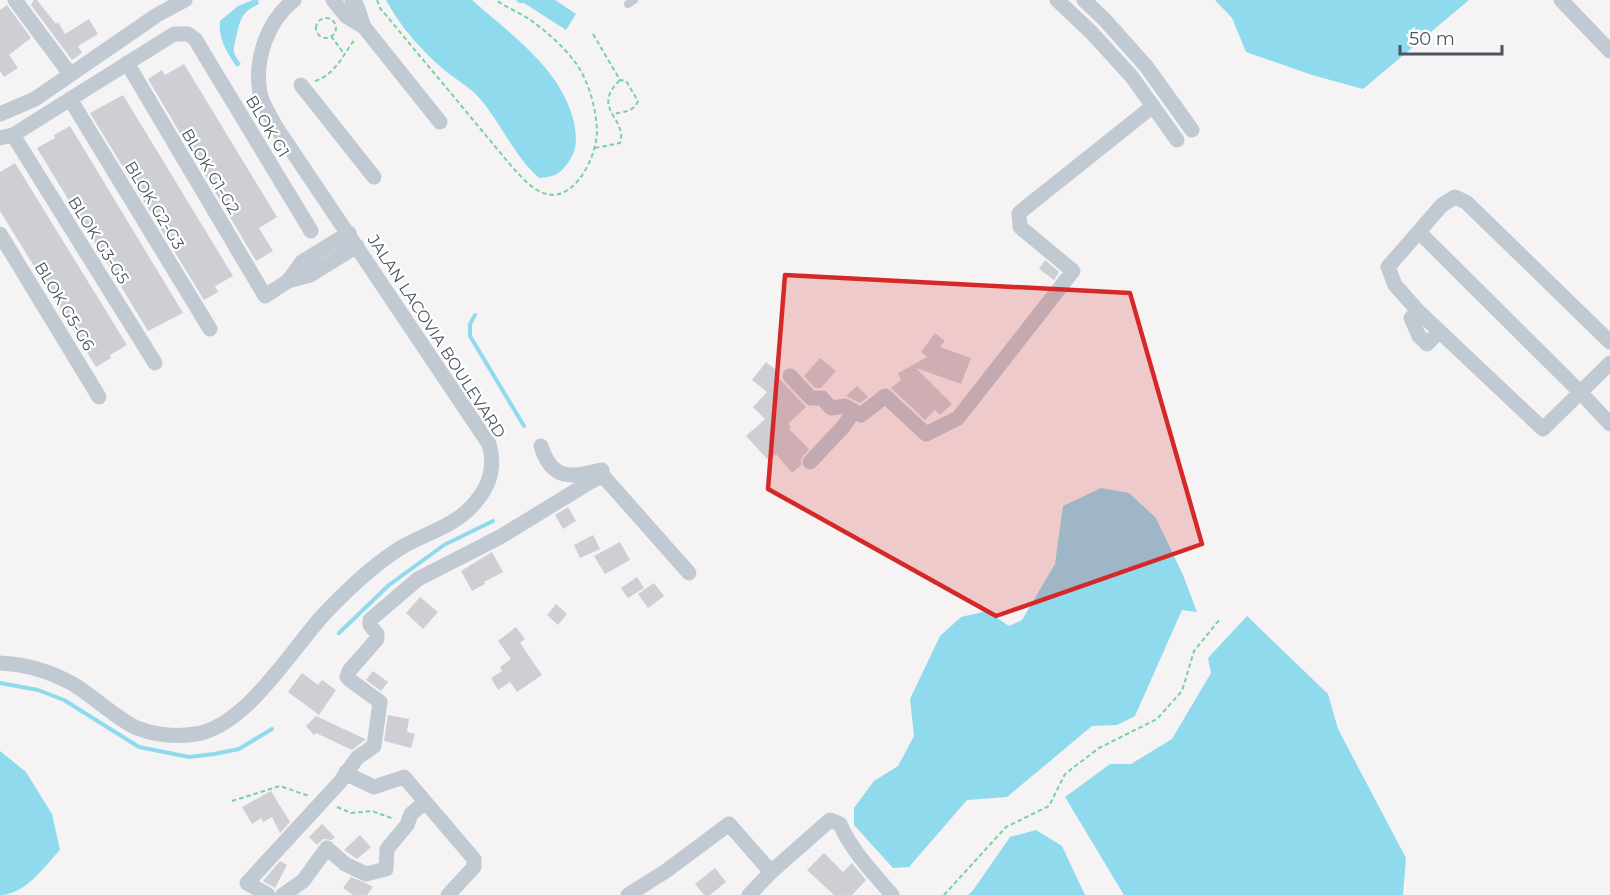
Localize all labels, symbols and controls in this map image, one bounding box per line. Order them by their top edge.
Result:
scale bar [1400,18,1502,56]
text: 50 m [1409,28,1455,50]
street label: BLOK G1 [242,92,293,160]
street label: BLOK G1-G2 [178,125,243,217]
street label: BLOK G2-G3 [121,158,188,253]
street label: BLOK G3-G5 [64,193,133,287]
street label: JALAN LACOVIA BOULEVARD [363,230,509,441]
street label: BLOK G5-G6 [31,258,99,354]

